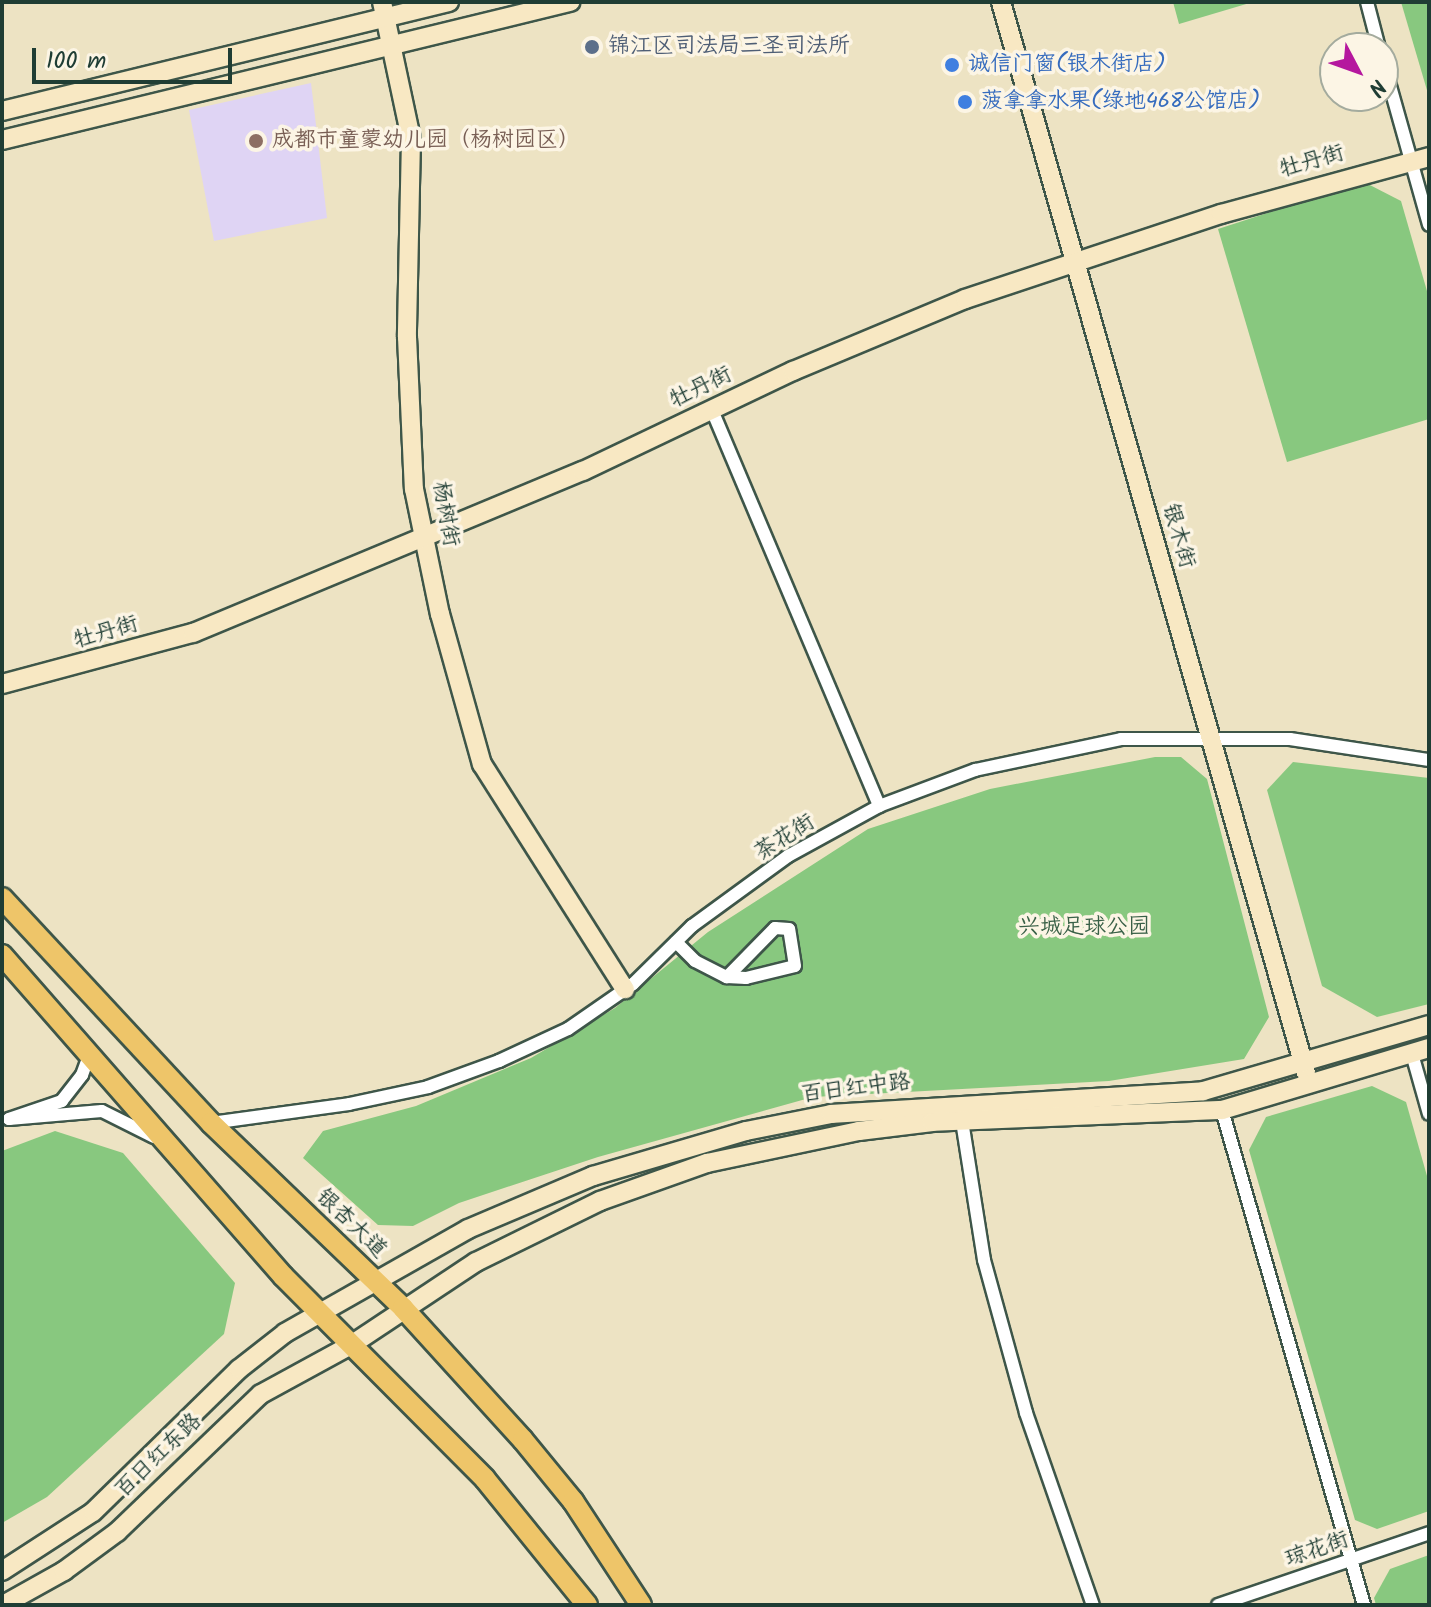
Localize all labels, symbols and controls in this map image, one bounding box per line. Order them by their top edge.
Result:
scale bar [36,32,236,82]
north arrow [1319,32,1399,112]
place label: 锦江区司法局三圣司法所 [608,34,850,60]
marker: 锦江区司法局三圣司法所 [583,38,601,56]
text: 100 m [46,42,106,81]
place label: 诚信门窗(银木街店) [968,52,1166,78]
marker: 诚信门窗(银木街店) [943,56,961,74]
text: N [1358,70,1394,103]
place label: 菠拿拿水果(绿地468公馆店) [981,89,1260,115]
marker: 菠拿拿水果(绿地468公馆店) [956,93,974,111]
place label: 成都市童蒙幼儿园（杨树园区） [272,128,580,154]
marker: 成都市童蒙幼儿园（杨树园区） [247,132,265,150]
street label: 牡丹街 [1277,140,1347,184]
street label: 牡丹街 [666,362,736,414]
street label: 杨树街 [426,479,464,549]
street label: 银木街 [1156,501,1200,571]
street label: 牡丹街 [71,611,141,655]
street label: 茶花街 [750,809,820,867]
park label: 兴城足球公园 [1018,915,1150,941]
street label: 百日红中路 [800,1069,912,1109]
street label: 银杏大道 [310,1184,392,1264]
street label: 百日红东路 [110,1408,208,1504]
street label: 琼花街 [1282,1527,1352,1573]

